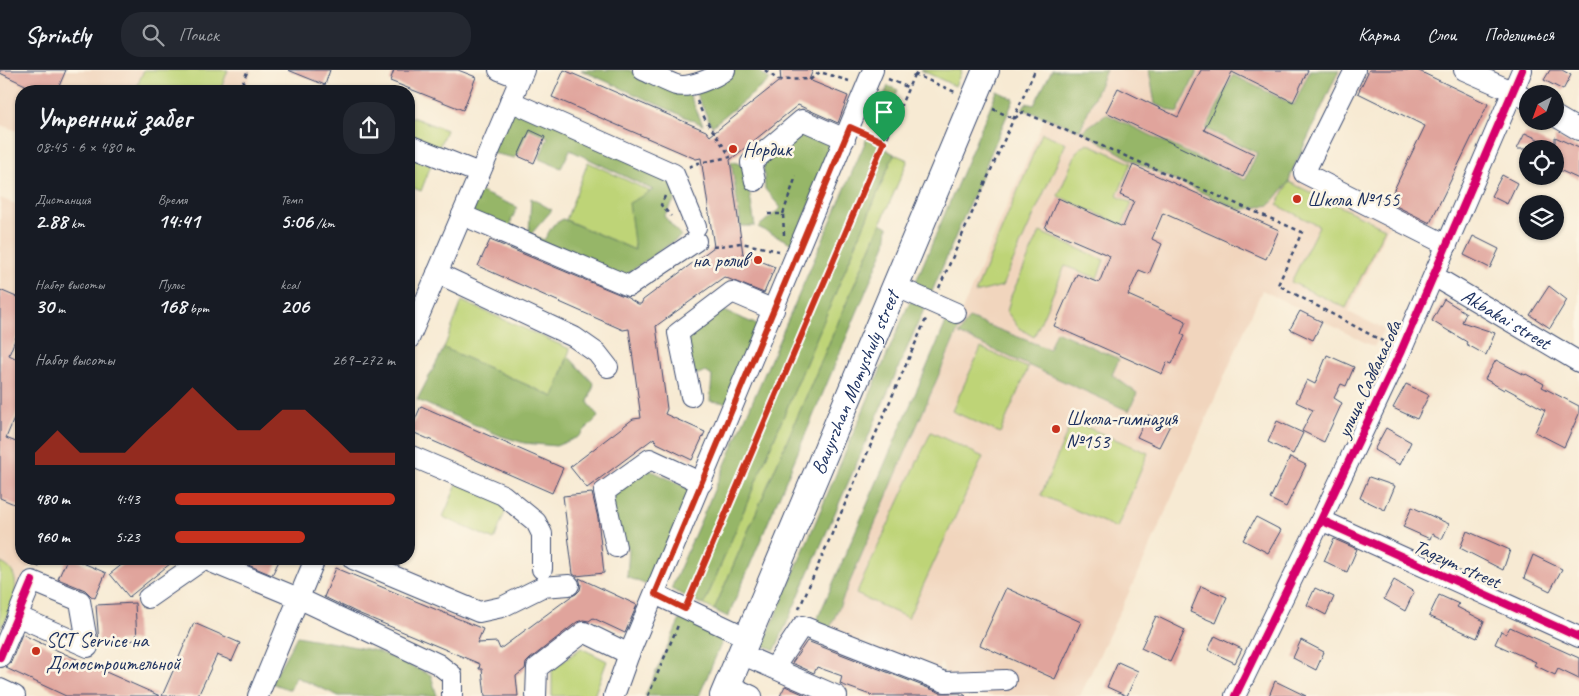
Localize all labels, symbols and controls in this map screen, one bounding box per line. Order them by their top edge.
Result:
search box [121,12,471,57]
text: Sprintly [25,20,91,50]
icon: search [139,21,167,49]
text: Поиск [179,23,219,47]
text: Карта [1358,24,1399,46]
text: Слои [1427,24,1456,46]
text: Поделиться [1484,24,1554,46]
north arrow [1519,85,1564,130]
map controls [1519,85,1564,240]
pin [863,91,905,142]
icon: arrive [870,98,898,126]
text: Утренний забег [35,100,191,135]
button: share [343,102,395,154]
text: 08:45 · 6 × 480 m [35,137,134,157]
place label: Нордик [743,137,793,162]
button: locate [1519,140,1564,185]
marker: Нордик [727,143,739,155]
place label: Школа №155 [1307,187,1400,212]
text: Дистанция [35,191,91,208]
text: Время [158,191,187,208]
text: Темп [280,191,303,208]
marker: Школа №155 [1291,193,1303,205]
button: layers [1519,195,1564,240]
text: 2.88 [35,208,68,234]
text: 14:41 [158,208,200,234]
text: 5:06 [280,208,313,234]
text: km [68,215,85,232]
text: /km [313,215,335,232]
place label: на ролив [692,248,753,273]
marker: на ролив [752,254,764,266]
text: Набор высоты [35,276,104,293]
text: Пульс [158,276,185,293]
text: kcal [280,276,299,293]
street label: Akbakai street [1457,283,1557,356]
street label: Bauyrzhan Momyshuly street [805,284,906,478]
text: 30 [35,293,54,319]
text: 168 [158,293,186,319]
text: 206 [280,293,309,319]
text: m [54,300,65,317]
text: bpm [186,300,209,317]
street label: улица Садвакасова [1331,315,1408,442]
text: Набор высоты [35,350,114,370]
text: 269–272 m [332,350,395,370]
place label: Школа-гимназия №153 [1066,406,1178,454]
marker: Школа-гимназия №153 [1050,423,1062,435]
text: 480 m [35,489,70,509]
text: 4:43 [115,489,140,509]
text: 960 m [35,527,70,547]
text: 5:23 [115,527,140,547]
street label: Tagzym street [1410,534,1507,595]
place label: SCT Service на Домостроительной [46,628,182,676]
marker: SCT Service на Домостроительной [30,645,42,657]

